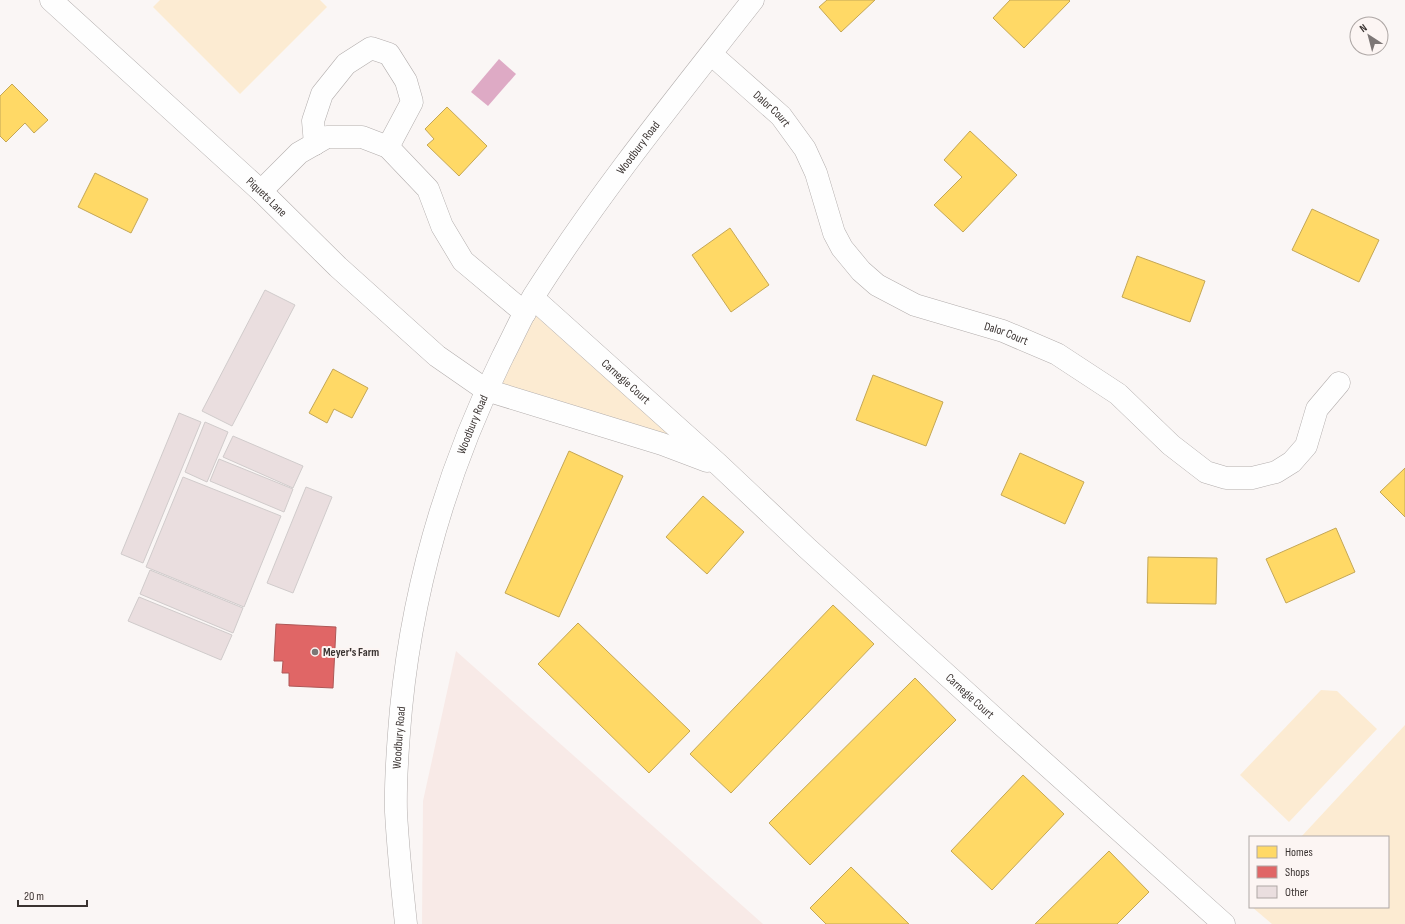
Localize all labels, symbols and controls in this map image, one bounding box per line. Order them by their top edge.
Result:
north arrow [1349,16,1389,56]
text: N [1357,21,1370,35]
street label: Dalor Court [750,88,794,130]
street label: Woodbury Road [614,118,663,177]
street label: Piquets Lane [243,174,290,220]
street label: Dalor Court [982,319,1031,349]
street label: Carnegie Court [598,356,653,408]
street label: Woodbury Road [454,393,492,456]
place label: Meyer's Farm [323,645,379,660]
marker: Meyer's Farm [310,647,320,657]
street label: Carnegie Court [942,670,997,722]
street label: Woodbury Road [390,706,409,769]
legend [1249,836,1389,908]
text: Homes [1285,845,1313,860]
text: Shops [1285,865,1310,880]
scale bar [18,882,87,908]
text: Other [1285,885,1309,900]
text: 20 m [24,889,44,904]

